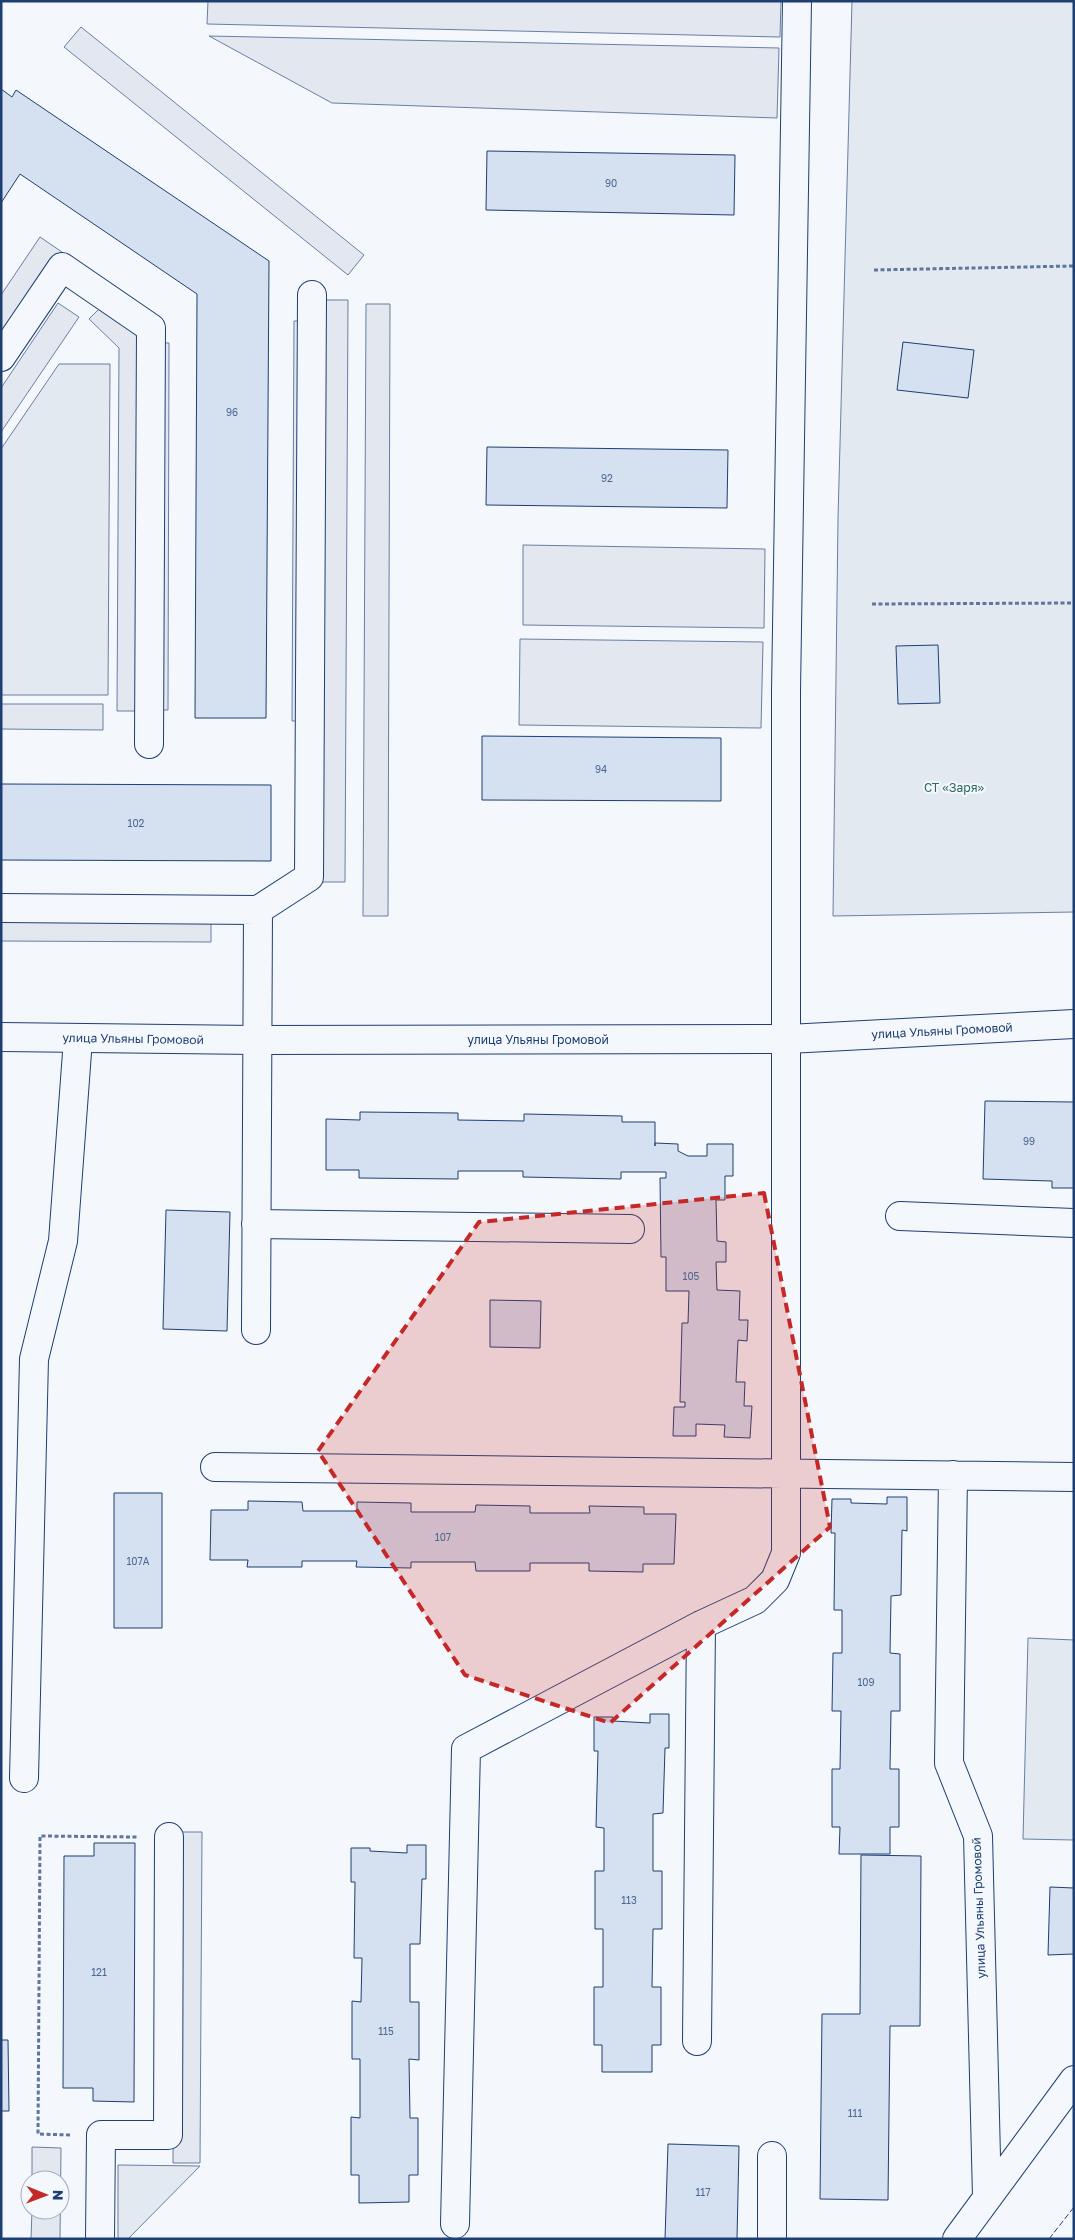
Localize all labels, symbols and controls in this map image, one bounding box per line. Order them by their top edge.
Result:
house number: 90 [605,177,617,189]
house number: 96 [226,406,238,418]
house number: 92 [601,472,613,484]
house number: 94 [595,763,607,775]
park label: СТ «Заря» [924,780,985,795]
house number: 102 [128,817,145,829]
street label: улица Ульяны Громовой [871,1019,1013,1042]
street label: улица Ульяны Громовой [62,1030,204,1047]
street label: улица Ульяны Громовой [467,1032,609,1047]
house number: 99 [1023,1135,1035,1147]
house number: 105 [683,1270,700,1282]
house number: 107 [435,1531,451,1543]
house number: 107А [126,1555,150,1567]
house number: 109 [857,1676,875,1688]
street label: улица Ульяны Громовой [969,1837,988,1979]
house number: 113 [621,1894,637,1906]
house number: 121 [91,1966,107,1978]
house number: 115 [378,2025,394,2037]
house number: 111 [848,2107,862,2119]
north arrow [20,2170,70,2220]
house number: 117 [696,2186,711,2198]
text: N [50,2190,67,2201]

